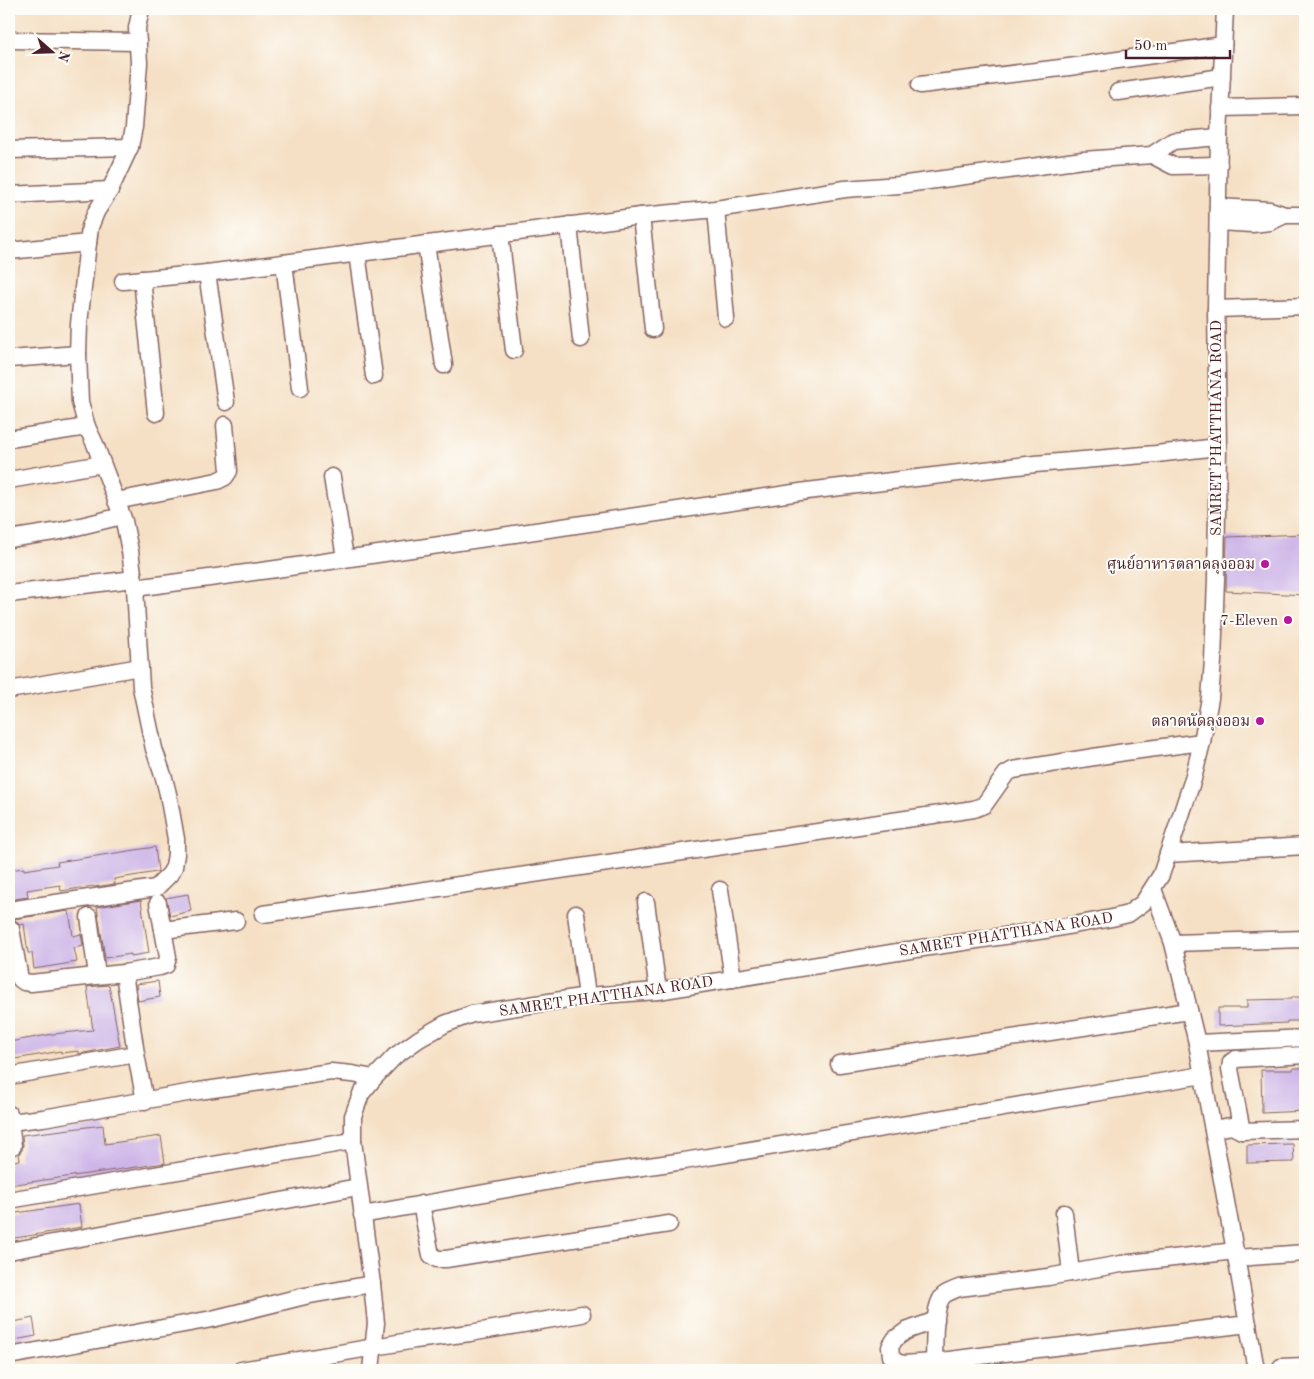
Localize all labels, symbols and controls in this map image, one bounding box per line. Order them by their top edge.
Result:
north arrow [28,28,78,78]
scale bar [1126,28,1230,60]
text: 50 m [1134,39,1168,54]
text: N [55,49,72,64]
street label: SAMRET PHATTHANA ROAD [1210,320,1225,536]
place label: ศูนย์อาหารตลาดลุงออม [1107,554,1255,575]
marker: ศูนย์อาหารตลาดลุงออม [1259,558,1271,570]
place label: 7-Eleven [1220,614,1278,629]
marker: 7-Eleven [1282,614,1294,626]
place label: ตลาดนัดลุงออม [1151,713,1250,732]
marker: ตลาดนัดลุงออม [1254,715,1266,727]
street label: SAMRET PHATTHANA ROAD [898,911,1114,960]
street label: SAMRET PHATTHANA ROAD [498,975,714,1020]

